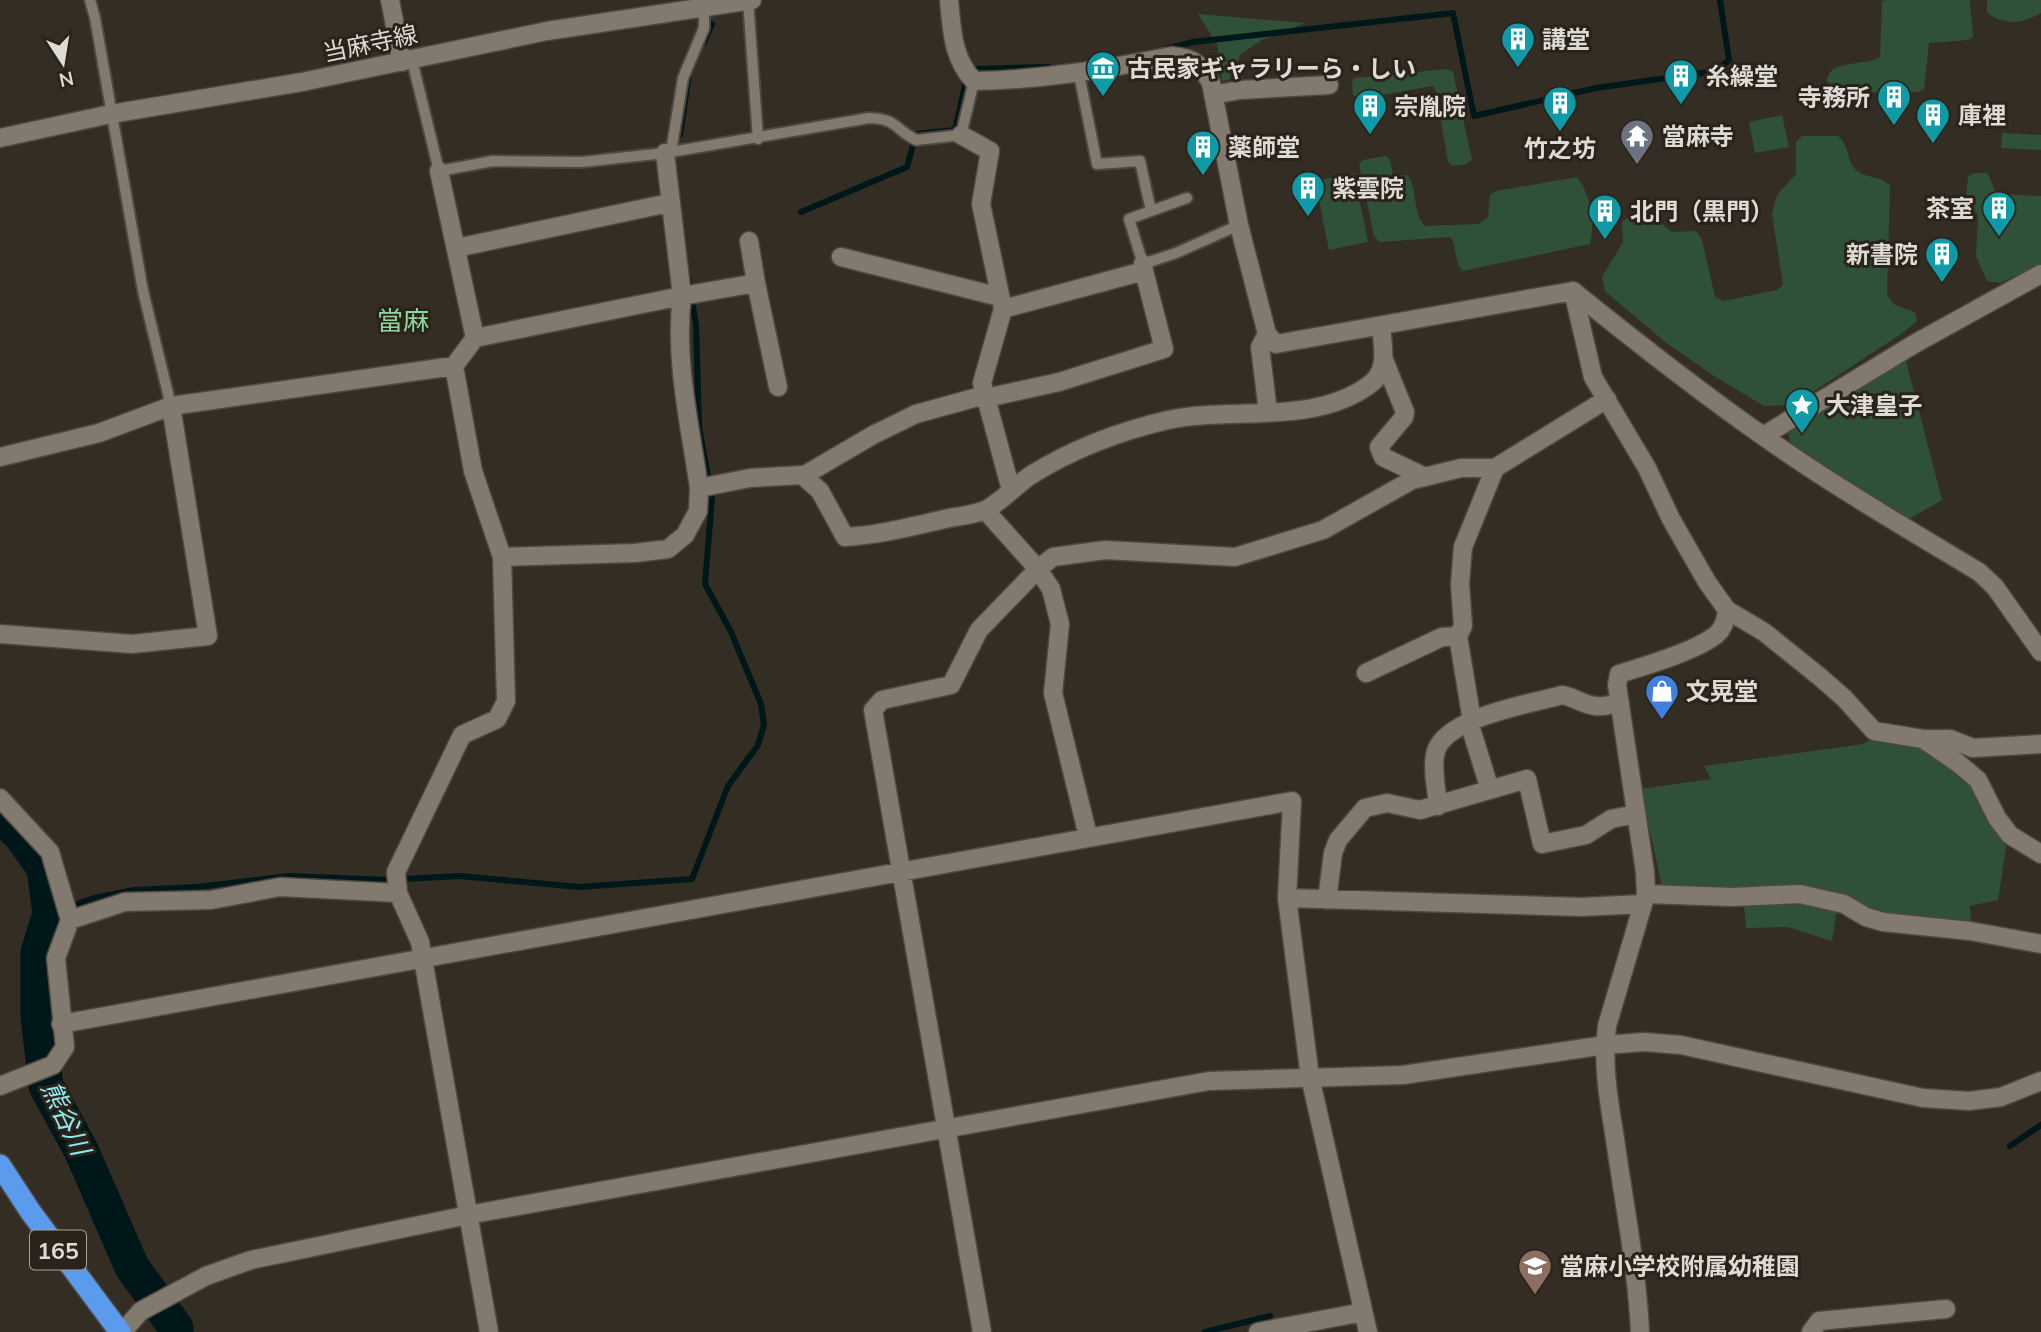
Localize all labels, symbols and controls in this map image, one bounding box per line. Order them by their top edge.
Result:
street label: 当麻寺線 [320,18,420,68]
building icon: 講堂 [1499,20,1537,69]
place label: 講堂 [1542,24,1590,54]
north arrow [28,28,98,98]
museum icon: 古民家ギャラリーら・しい [1084,49,1122,98]
place label: 古民家ギャラリーら・しい [1128,53,1416,83]
building icon: 糸繰堂 [1662,57,1700,106]
place label: 糸繰堂 [1706,61,1778,91]
text: N [57,66,76,93]
building icon: 寺務所 [1875,78,1913,127]
place label: 寺務所 [1798,82,1870,112]
building icon: 竹之坊 [1541,84,1579,133]
building icon: 宗胤院 [1351,87,1389,136]
place label: 宗胤院 [1394,91,1466,121]
building icon: 庫裡 [1914,96,1952,145]
place label: 庫裡 [1958,100,2006,130]
temple icon: 當麻寺 [1618,117,1656,166]
place label: 當麻寺 [1662,121,1734,151]
building icon: 薬師堂 [1184,128,1222,177]
place label: 薬師堂 [1228,132,1300,162]
place label: 竹之坊 [1524,133,1596,163]
building icon: 紫雲院 [1289,169,1327,218]
place label: 紫雲院 [1332,173,1404,203]
building icon: 茶室 [1980,189,2018,238]
building icon: 北門（黒門） [1586,192,1624,241]
place label: 茶室 [1926,193,1974,223]
place label: 北門（黒門） [1630,196,1774,226]
building icon: 新書院 [1923,235,1961,284]
place label: 新書院 [1846,239,1918,269]
district label: 當麻 [377,304,429,337]
place icon: 大津皇子 [1783,386,1821,435]
place label: 大津皇子 [1826,390,1922,420]
shop icon: 文晃堂 [1643,672,1681,721]
place label: 文晃堂 [1686,676,1758,706]
water label: 熊谷川 [35,1076,99,1163]
road number: 165 [30,1231,86,1270]
school or university icon: 當麻小学校附属幼稚園 [1516,1247,1554,1296]
place label: 當麻小学校附属幼稚園 [1560,1251,1800,1281]

